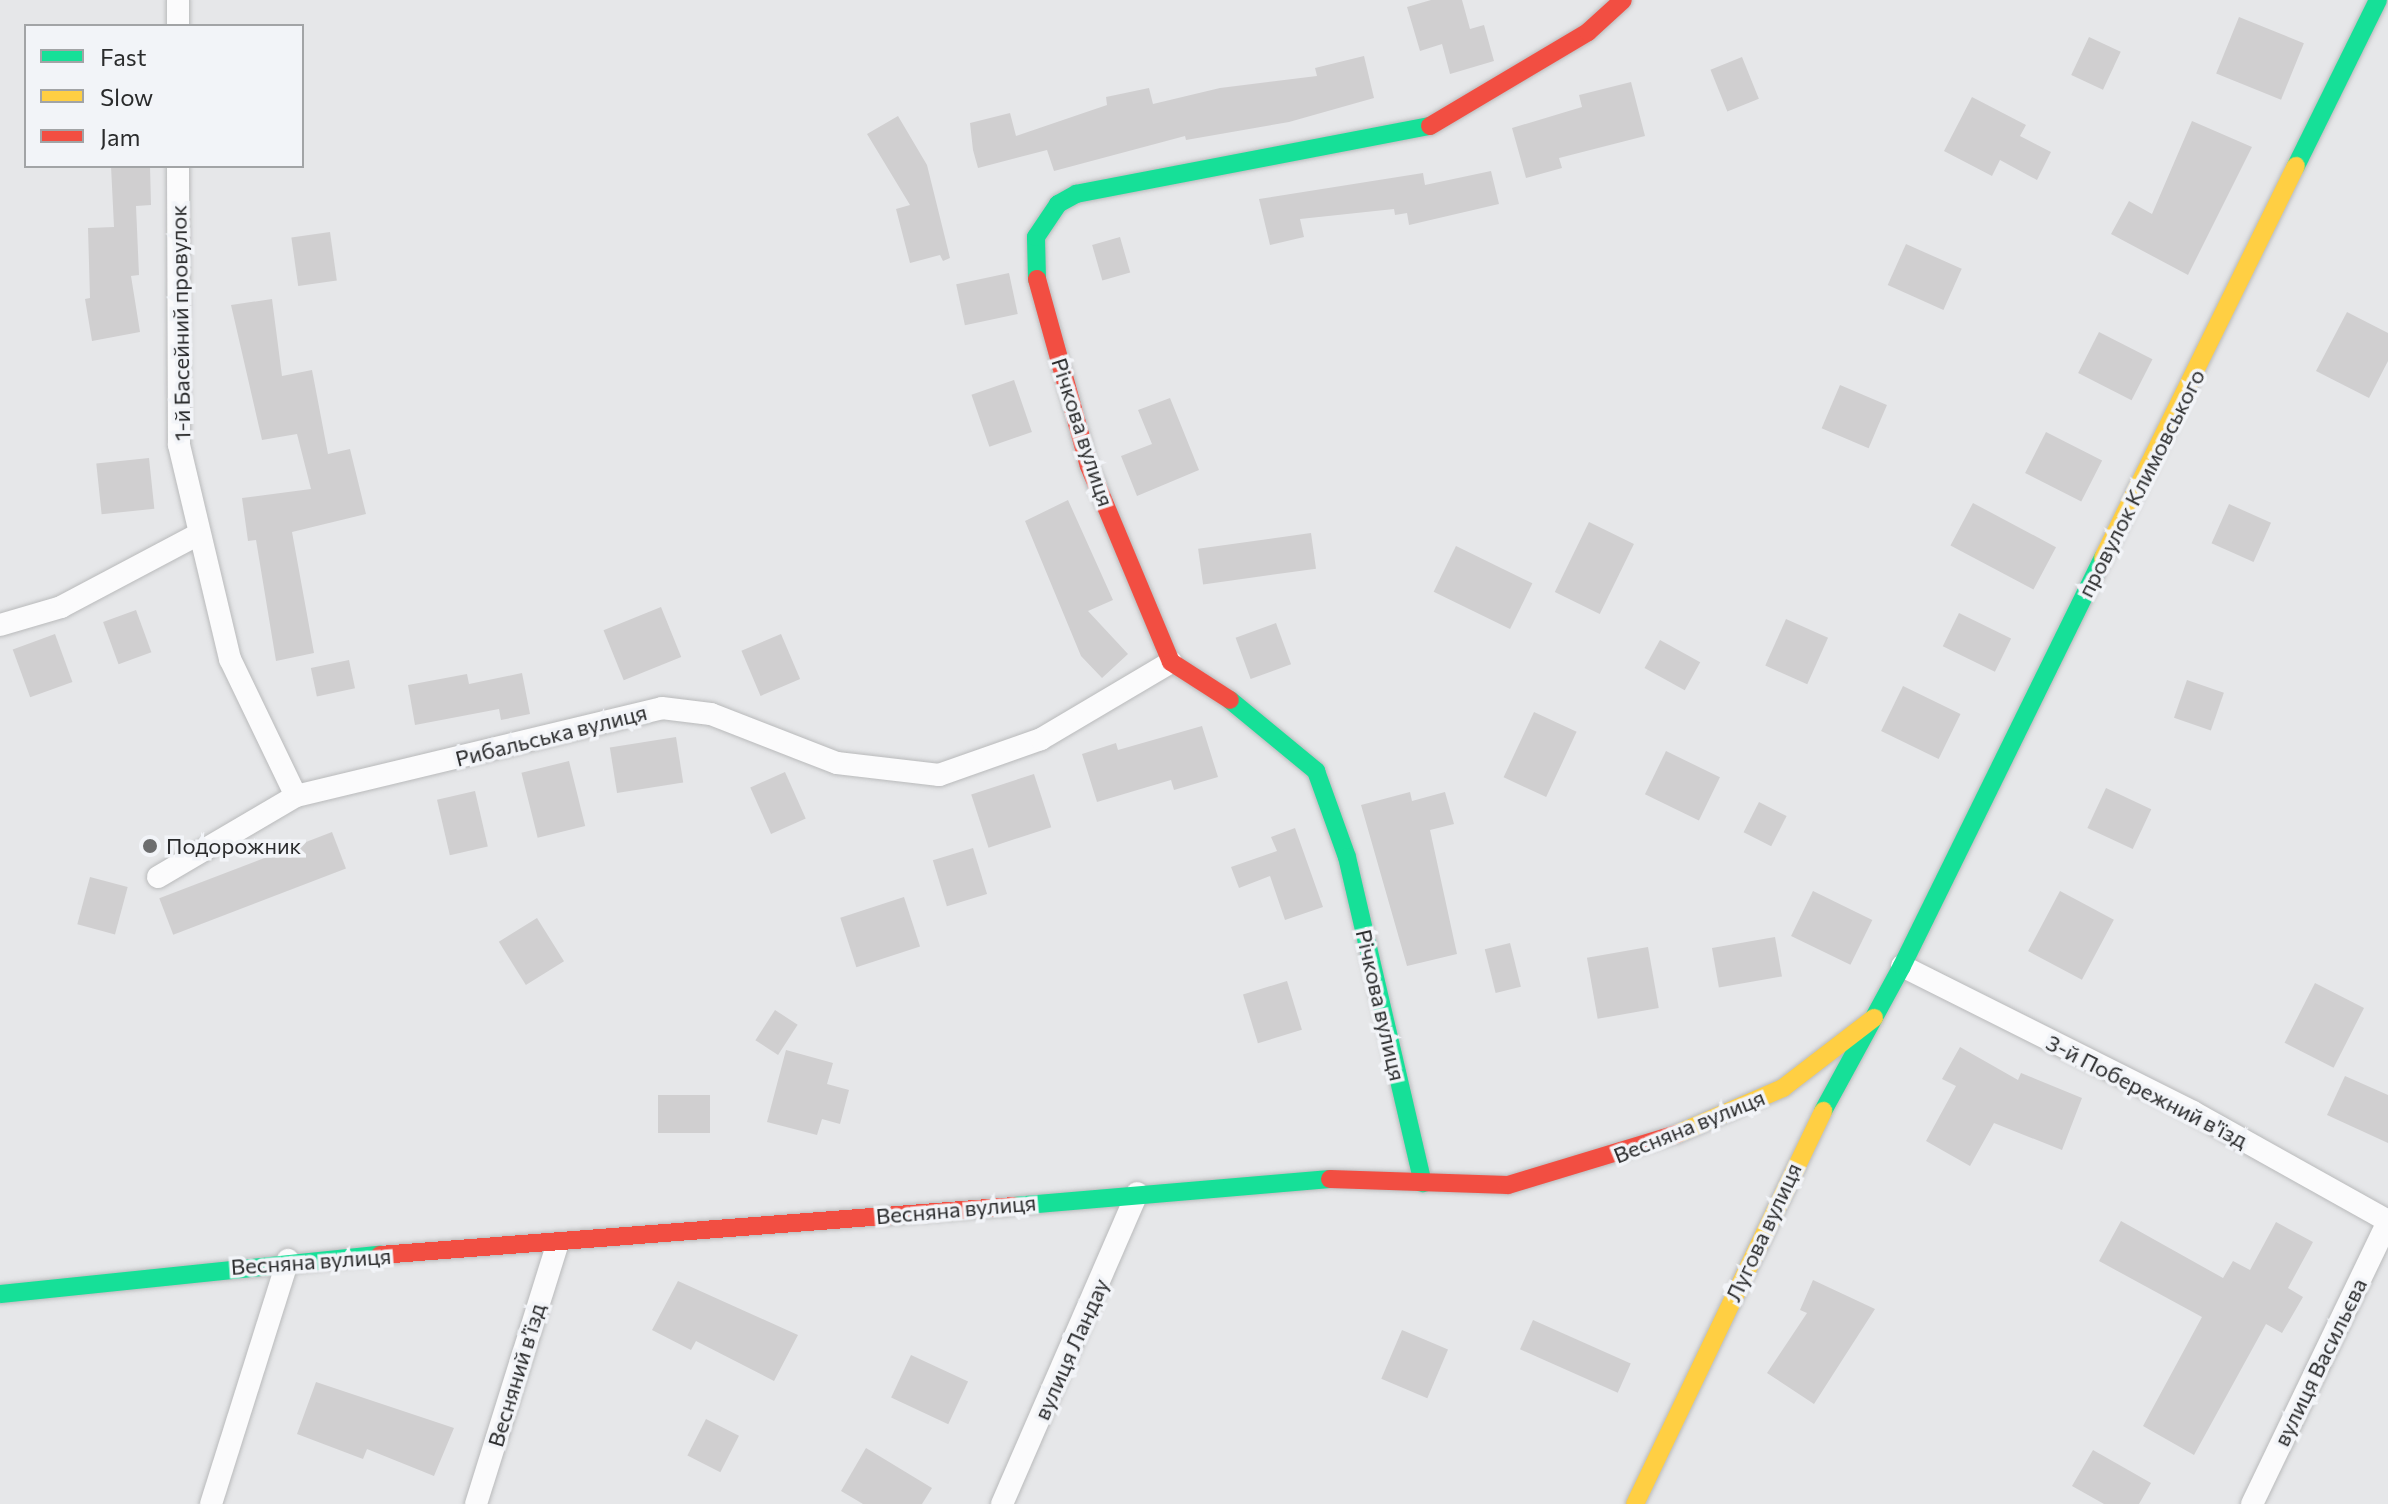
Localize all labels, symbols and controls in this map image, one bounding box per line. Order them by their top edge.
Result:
legend [24,24,304,168]
text: Fast [100,42,147,71]
text: Slow [100,82,153,111]
text: Jam [100,122,140,151]
street label: 1-й Басейний провулок [165,205,195,441]
street label: Річкова вулиця [1047,354,1119,510]
street label: провулок Климовського [2072,365,2210,601]
street label: Рибальська вулиця [452,698,650,772]
place label: Подорожник [166,833,301,859]
marker: Подорожник [141,837,159,855]
street label: Річкова вулиця [1351,927,1411,1083]
street label: 3-й Побережний в'їзд [2042,1029,2252,1153]
street label: Весняна вулиця [1609,1084,1769,1168]
street label: Лугова вулиця [1719,1159,1807,1305]
street label: Весняна вулиця [875,1189,1037,1229]
street label: Весняна вулиця [230,1242,392,1280]
street label: вулиця Ландау [1028,1274,1114,1424]
street label: вулиця Васильєва [2268,1274,2372,1450]
street label: Весняний вʼїзд [482,1300,550,1450]

